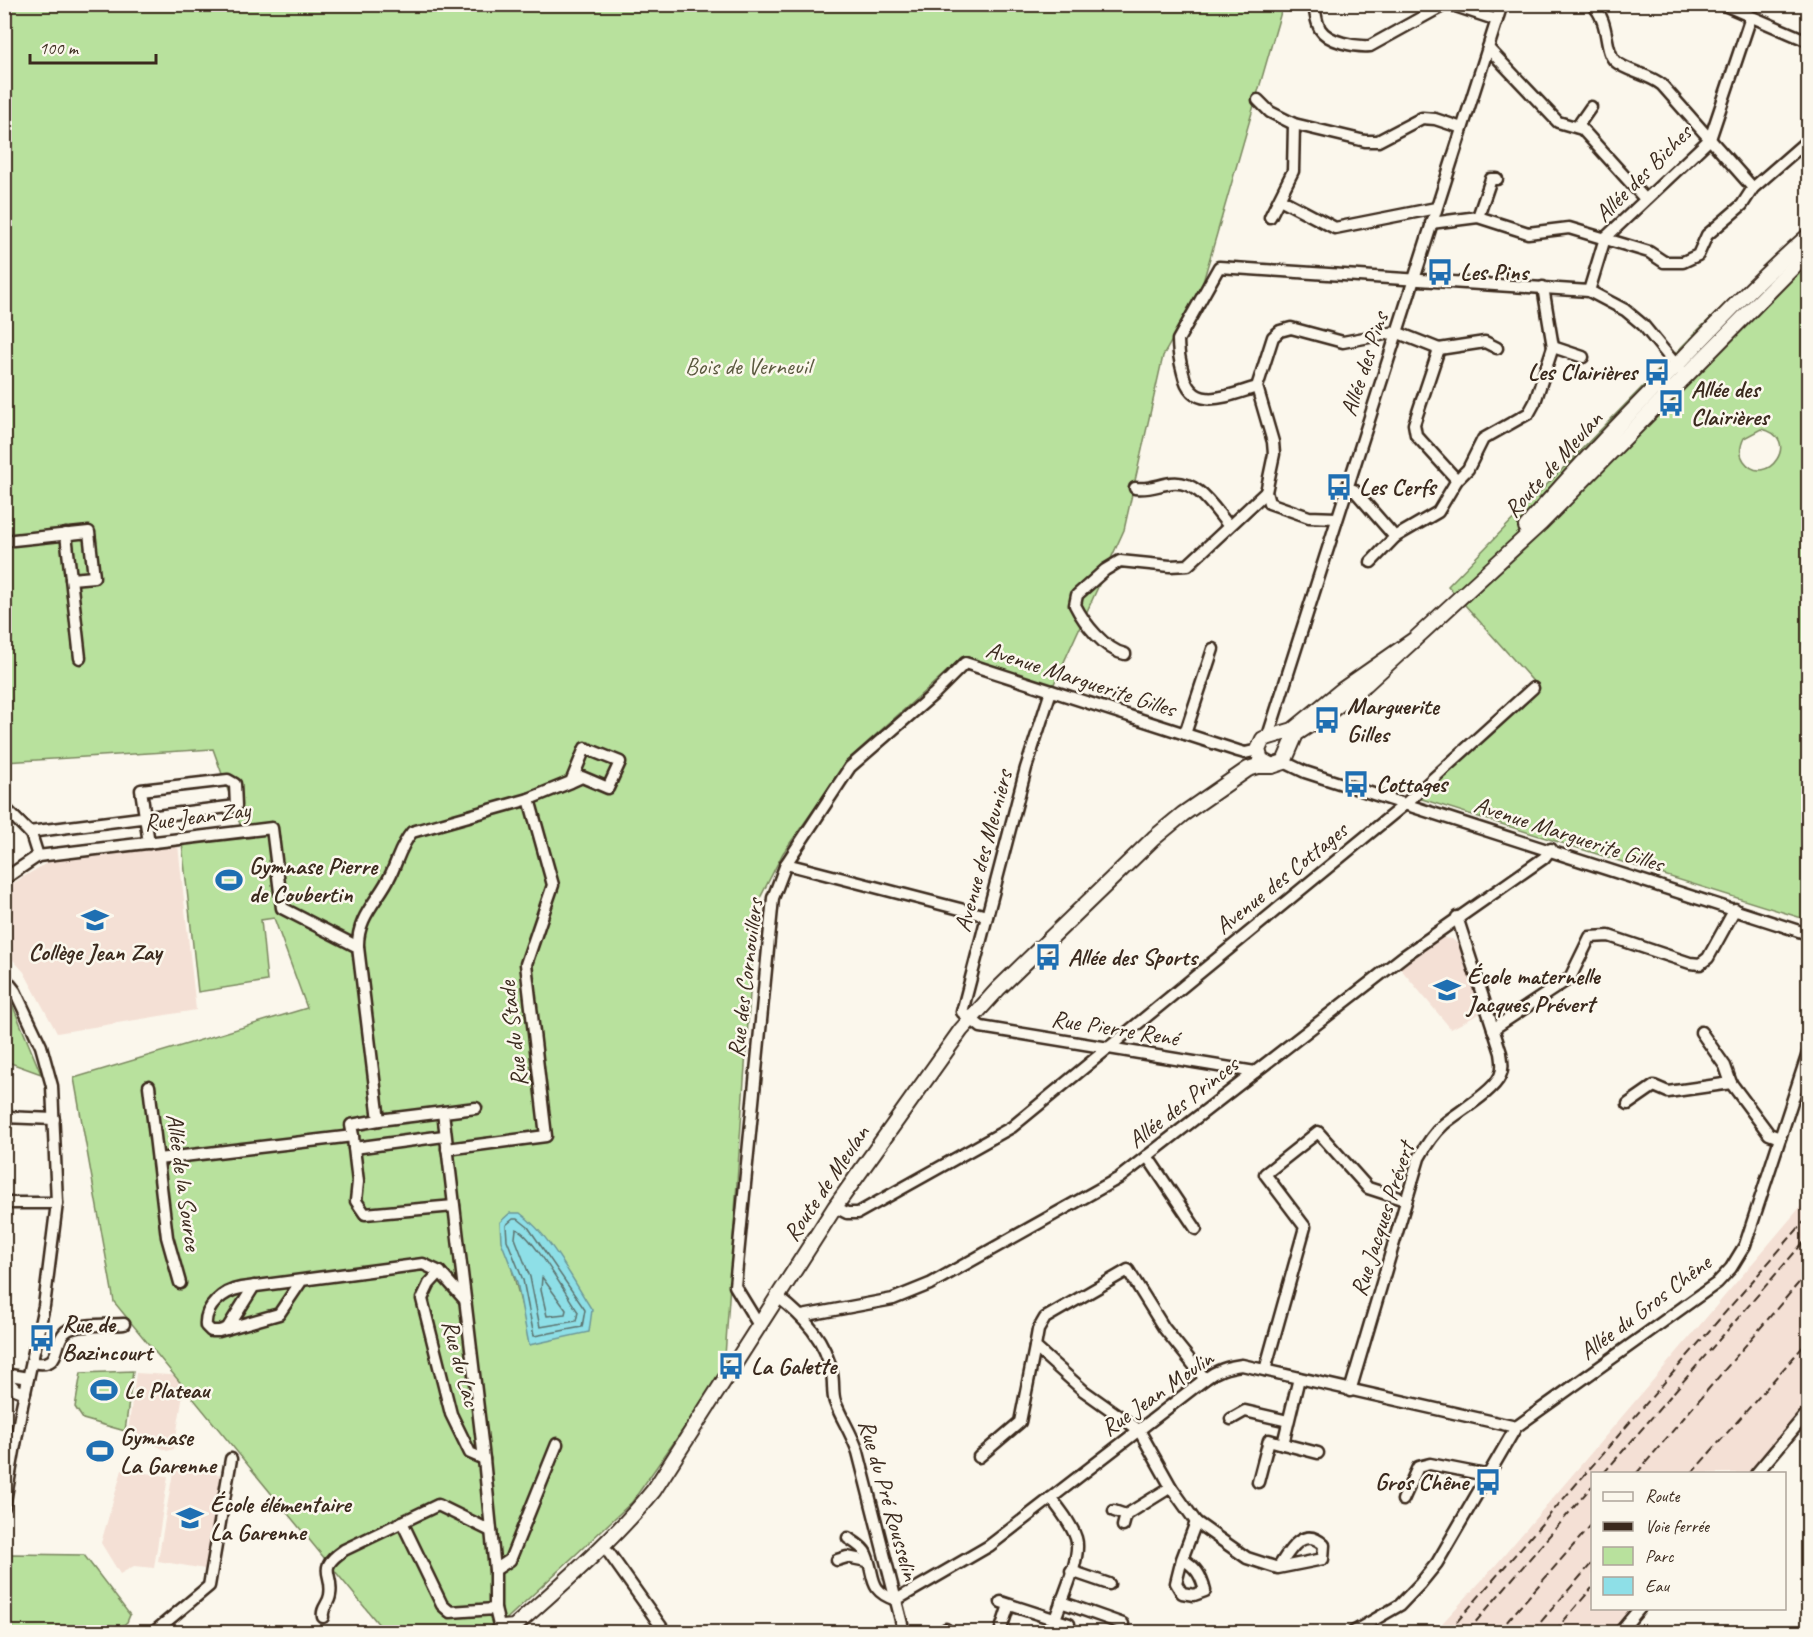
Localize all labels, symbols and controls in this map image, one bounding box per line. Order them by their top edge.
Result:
scale bar [30,27,156,65]
text: 100 m [39,37,80,59]
street label: Allée des Biches [1588,117,1699,228]
bus stop icon: Les Pins [1425,257,1455,287]
place label: Les Pins [1460,257,1530,287]
street label: Allée des Pins [1333,306,1396,420]
park label: Bois de Verneuil [685,351,815,381]
place label: Les Clairières [1528,357,1640,387]
bus stop icon: Les Clairières [1642,357,1672,387]
place label: Allée des Clairières [1691,374,1771,432]
bus stop icon: Allée des Clairières [1656,388,1686,418]
street label: Route de Meulan [1497,403,1610,524]
bus stop icon: Les Cerfs [1324,472,1354,502]
place label: Les Cerfs [1359,472,1438,502]
street label: Avenue Marguerite Gilles [982,634,1181,724]
place label: Marguerite Gilles [1347,691,1441,749]
bus stop icon: Marguerite Gilles [1312,705,1342,735]
street label: Avenue des Meuniers [947,764,1020,935]
bus stop icon: Cottages [1341,769,1371,799]
place label: Cottages [1376,769,1450,799]
street label: Avenue Marguerite Gilles [1470,789,1669,879]
street label: Rue Jean Zay [142,794,254,837]
street label: Avenue des Cottages [1209,814,1355,941]
place label: Gymnase Pierre de Coubertin [249,851,379,909]
sports icon: Gymnase Pierre de Coubertin [214,865,244,895]
street label: Rue des Cornouillers [720,895,770,1059]
school or university icon: Collège Jean Zay [80,905,110,935]
place label: Collège Jean Zay [29,937,164,967]
bus stop icon: Allée des Sports [1033,942,1063,972]
place label: Allée des Sports [1068,942,1200,972]
place label: École maternelle Jacques Prévert [1465,961,1602,1019]
school or university icon: École maternelle Jacques Prévert [1432,975,1462,1005]
street label: Rue du Stade [491,977,534,1088]
street label: Rue Pierre René [1049,1003,1185,1053]
street label: Allée des Princes [1122,1048,1246,1155]
street label: Allée de la Source [160,1112,209,1255]
street label: Route de Meulan [776,1118,877,1247]
street label: Rue Jacques Prévert [1343,1135,1422,1300]
street label: Allée du Gros Chêne [1573,1246,1719,1366]
place label: Rue de Bazincourt [62,1309,155,1367]
street label: Rue du Lac [435,1317,487,1411]
bus stop icon: Rue de Bazincourt [27,1323,57,1353]
street label: Rue Jean Moulin [1095,1342,1220,1443]
bus stop icon: La Galette [716,1351,746,1381]
place label: La Galette [751,1351,838,1381]
sports icon: Le Plateau [89,1375,119,1405]
place label: Le Plateau [124,1375,211,1405]
street label: Rue du Pré Rousselin [852,1416,927,1585]
place label: Gymnase La Garenne [120,1422,217,1480]
sports icon: Gymnase La Garenne [85,1436,115,1466]
place label: Gros Chêne [1375,1467,1470,1497]
bus stop icon: Gros Chêne [1473,1467,1503,1497]
legend [1591,1472,1786,1610]
text: Route [1645,1485,1680,1507]
place label: École élémentaire La Garenne [210,1489,352,1547]
school or university icon: École élémentaire La Garenne [175,1503,205,1533]
text: Voie ferrée [1645,1515,1710,1537]
text: Parc [1645,1545,1674,1567]
text: Eau [1645,1575,1670,1597]

